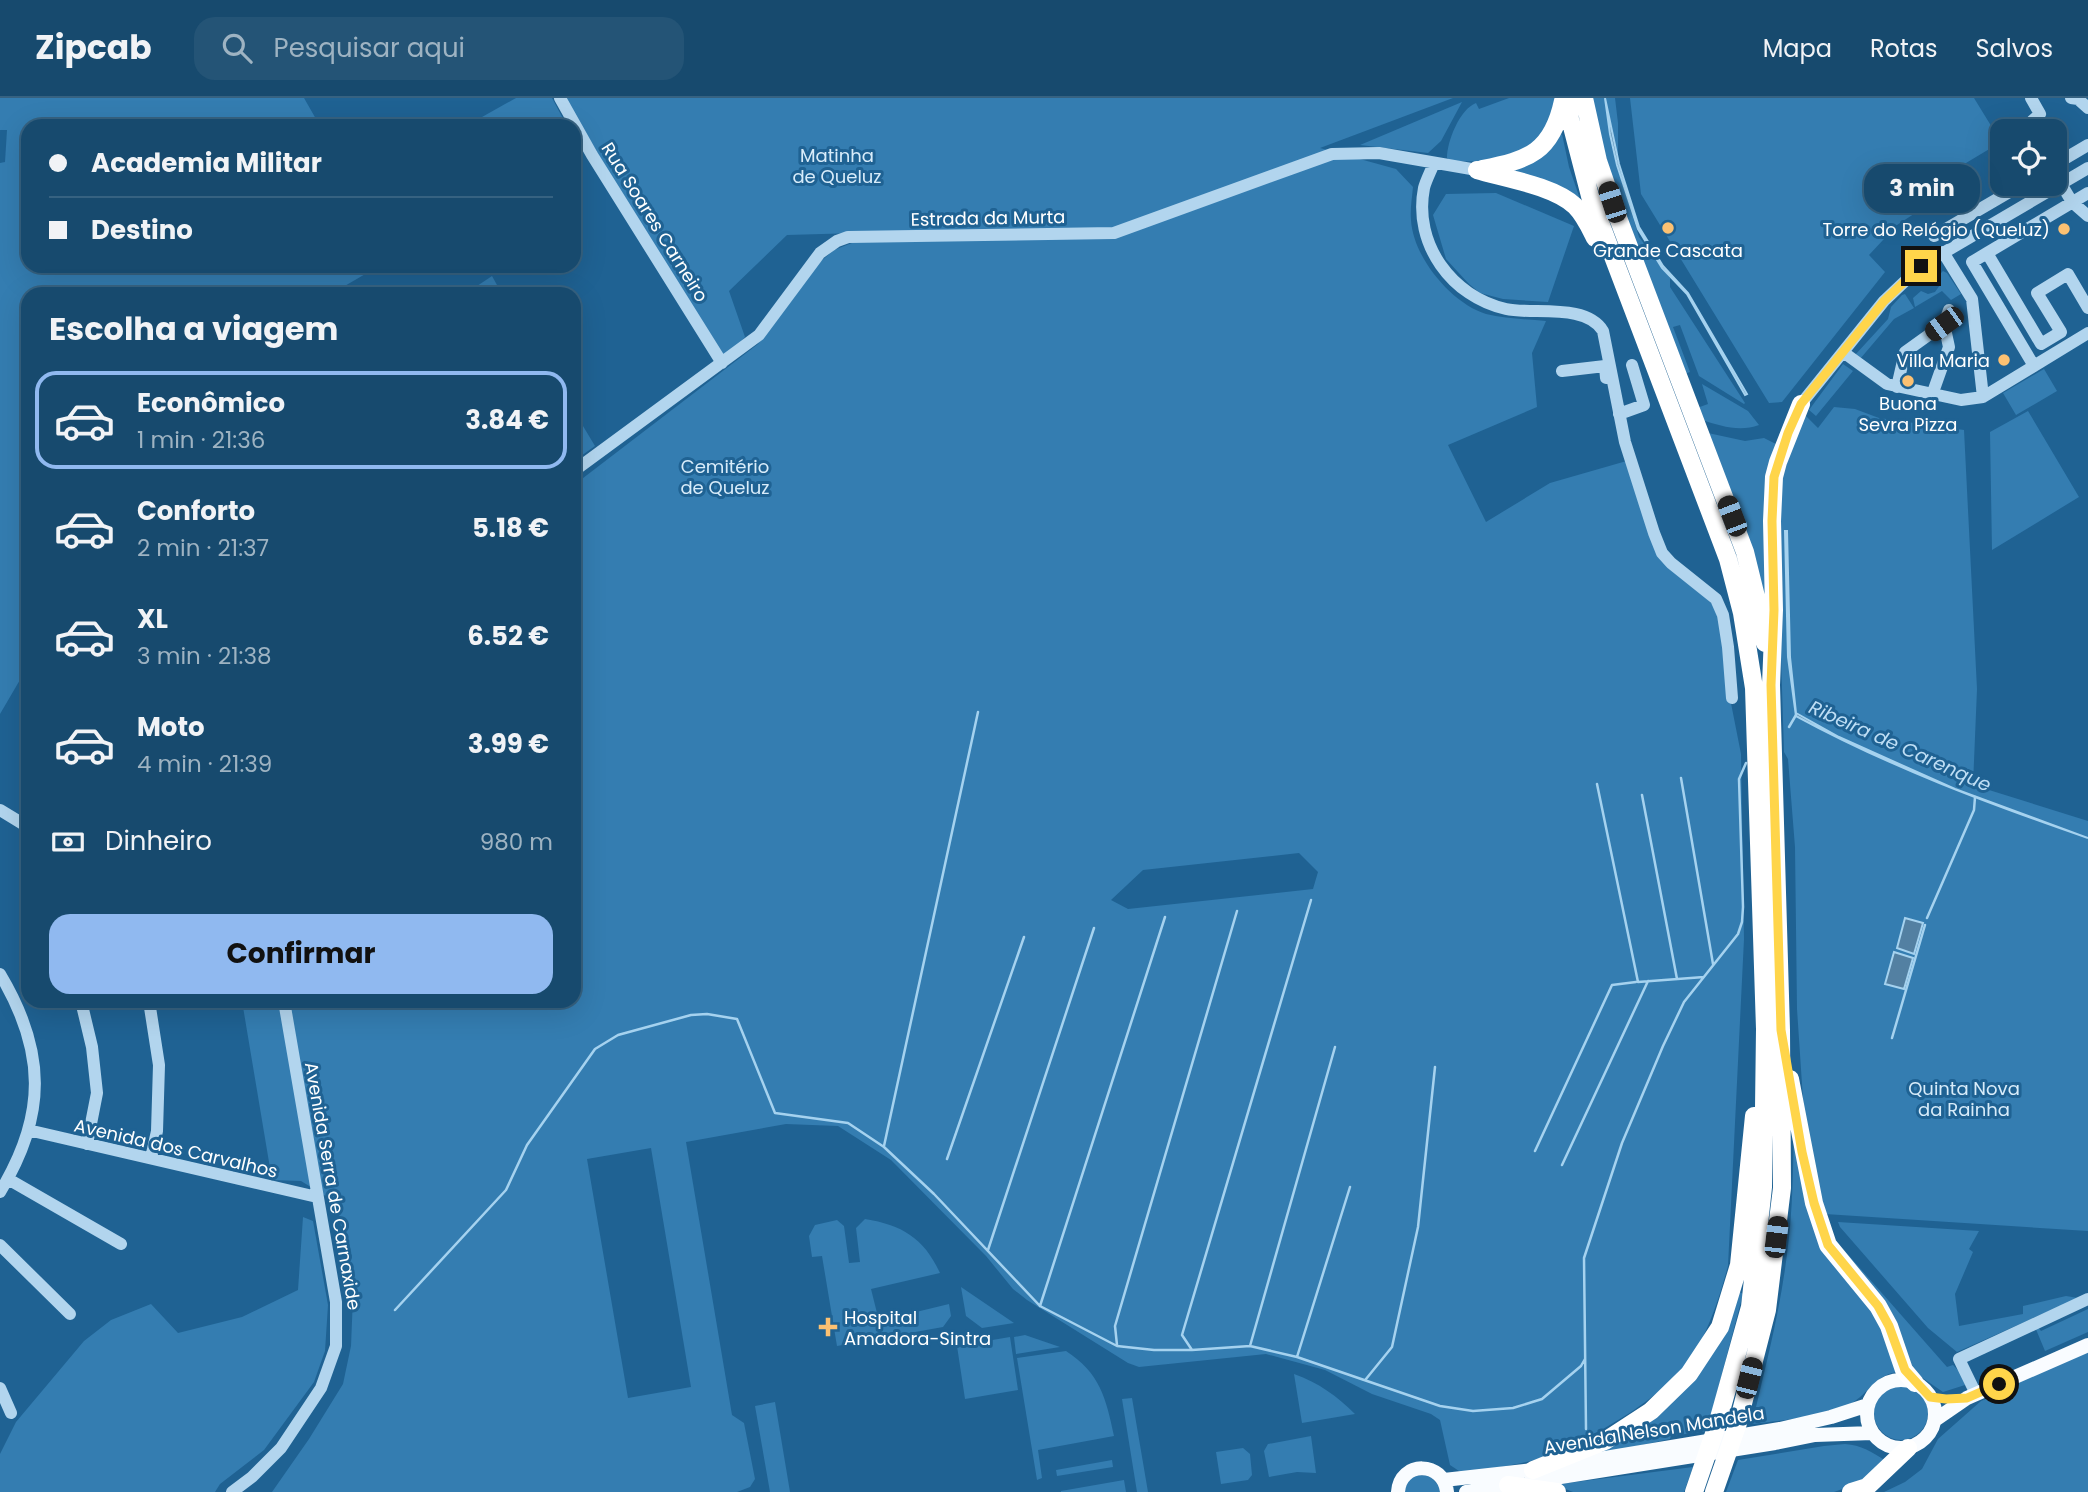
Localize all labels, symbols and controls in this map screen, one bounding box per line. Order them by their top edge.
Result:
search box [194,17,684,80]
text: Zipcab [35,24,152,71]
icon: search [218,29,256,67]
text: Pesquisar aqui [274,30,465,66]
text: Mapa [1763,32,1832,65]
text: Rotas [1870,32,1937,65]
text: Salvos [1975,32,2053,65]
map controls [1990,119,2067,196]
button: locate [1990,119,2067,196]
street label: Rua Soares Carneiro [596,137,714,307]
park label: Matinha de Queluz [792,143,882,189]
text: Academia Militar [91,145,322,181]
callout: 3 min [1863,164,1979,214]
text: 3 min [1889,172,1955,204]
car [1596,179,1629,225]
street label: Estrada da Murta [910,204,1066,232]
text: Destino [91,212,193,248]
place label: Torre do Relógio (Queluz) [1823,217,2050,242]
marker: Grande Cascata [1660,220,1676,236]
marker: Torre do Relógio (Queluz) [2056,221,2072,237]
place label: Grande Cascata [1593,238,1743,263]
route end [1905,250,1937,282]
car [1921,303,1968,345]
text: Escolha a viagem [49,306,338,351]
place label: Villa Maria [1897,348,1990,373]
marker: Villa Maria [1996,352,2012,368]
marker: Buona Sevra Pizza [1900,373,1916,389]
text: Econômico [137,385,285,421]
icon: car [53,389,116,452]
place label: Buona Sevra Pizza [1859,391,1957,437]
text: 3.84 € [465,402,549,438]
text: 1 min · 21:36 [137,424,265,456]
park label: Cemitério de Queluz [680,454,770,500]
text: Conforto [137,493,255,529]
car [1715,493,1750,539]
icon: car [53,497,116,560]
text: 5.18 € [472,510,549,546]
text: 2 min · 21:37 [137,532,269,564]
text: XL [137,601,168,637]
icon: car [53,605,116,668]
text: 6.52 € [467,618,549,654]
text: 3 min · 21:38 [137,640,271,672]
water label: Ribeira de Carenque [1805,694,1996,798]
text: Moto [137,709,205,745]
icon: car [53,713,116,776]
text: 3.99 € [468,726,549,762]
text: 4 min · 21:39 [137,748,272,780]
icon: cash [49,823,87,861]
text: Dinheiro [105,823,212,859]
text: 980 m [480,826,553,858]
button: Confirmar [49,914,553,994]
street label: Avenida Serra de Carnaxide [299,1060,367,1312]
park label: Quinta Nova da Rainha [1908,1076,2020,1122]
street label: Avenida dos Carvalhos [72,1112,280,1184]
car [1764,1215,1789,1259]
place label: Hospital Amadora-Sintra [844,1305,991,1351]
marker: Hospital Amadora-Sintra [818,1317,838,1337]
car [1734,1355,1765,1401]
route start [1983,1368,2015,1400]
street label: Avenida Nelson Mandela [1542,1400,1766,1460]

